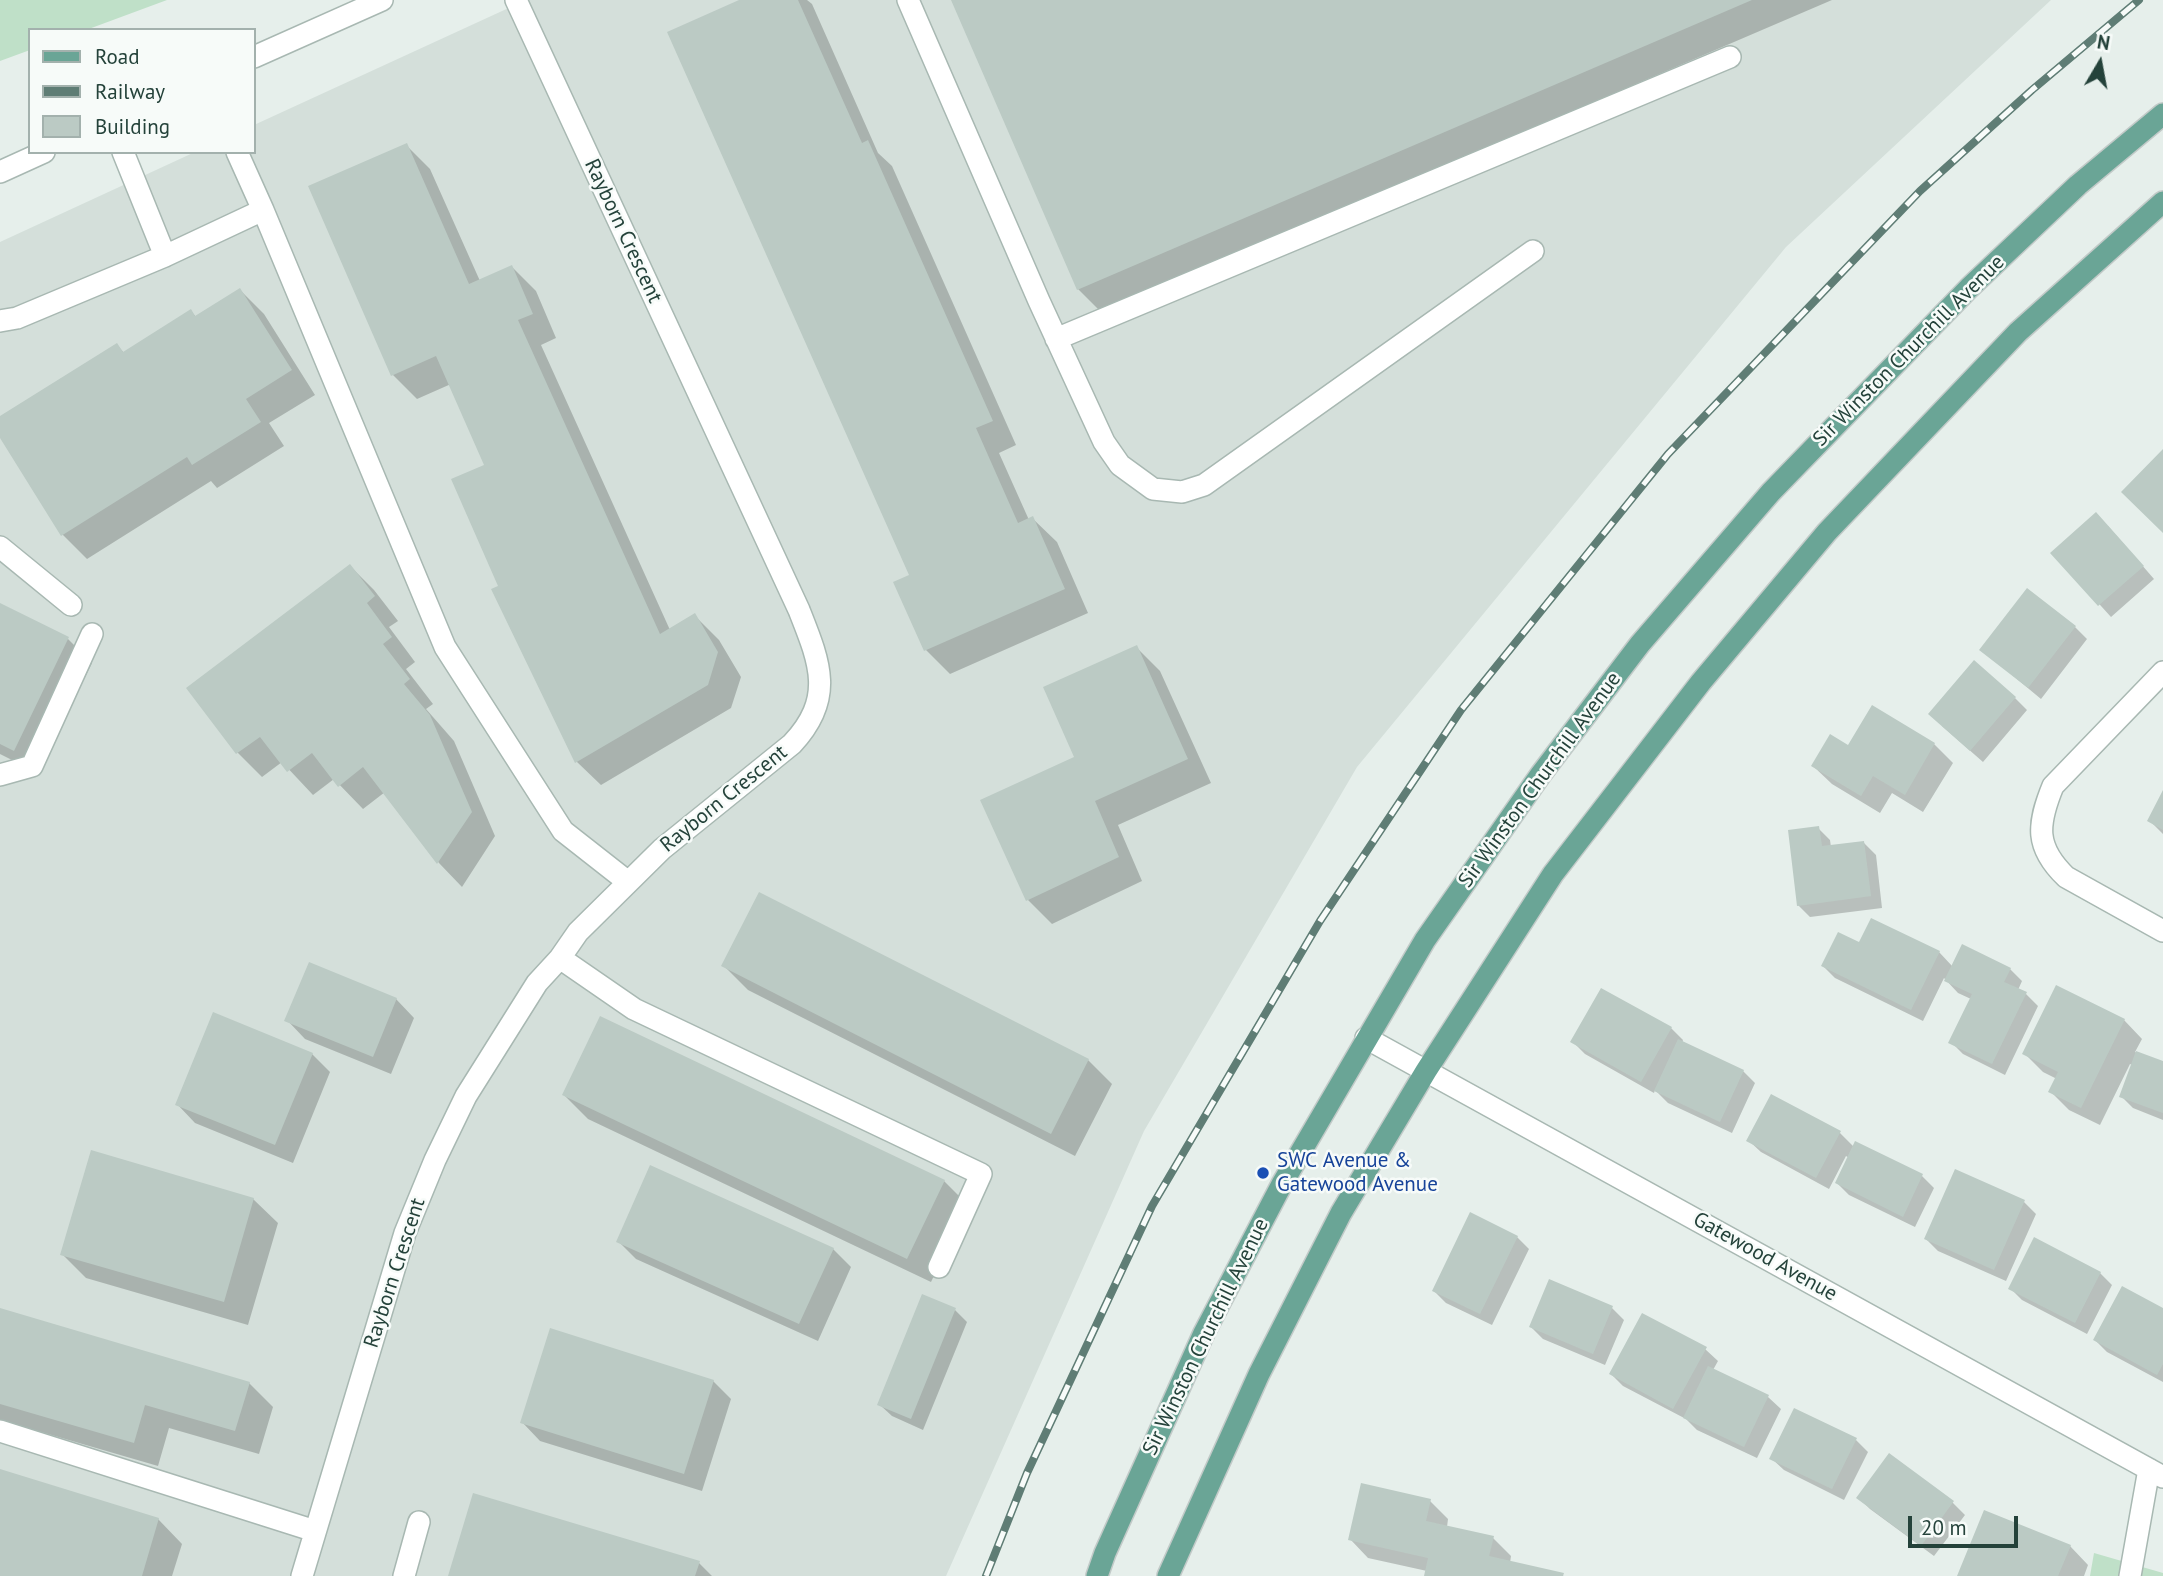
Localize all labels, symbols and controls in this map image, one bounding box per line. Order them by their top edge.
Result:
legend [28,28,256,154]
north arrow [2065,28,2135,98]
text: N [2095,29,2112,55]
text: Road [95,43,139,70]
text: Railway [95,78,165,105]
text: Building [95,113,170,140]
street label: Rayborn Crescent [579,155,667,307]
street label: Sir Winston Churchill Avenue [1808,250,2010,452]
street label: Sir Winston Churchill Avenue [1453,667,1627,893]
street label: Rayborn Crescent [656,740,792,858]
place label: SWC Avenue & Gatewood Avenue [1277,1148,1438,1198]
marker: SWC Avenue & Gatewood Avenue [1255,1165,1271,1181]
street label: Rayborn Crescent [359,1195,431,1351]
street label: Gatewood Avenue [1689,1207,1841,1307]
street label: Sir Winston Churchill Avenue [1138,1215,1274,1459]
scale bar [1911,1502,2021,1546]
text: 20 m [1921,1514,1967,1541]

